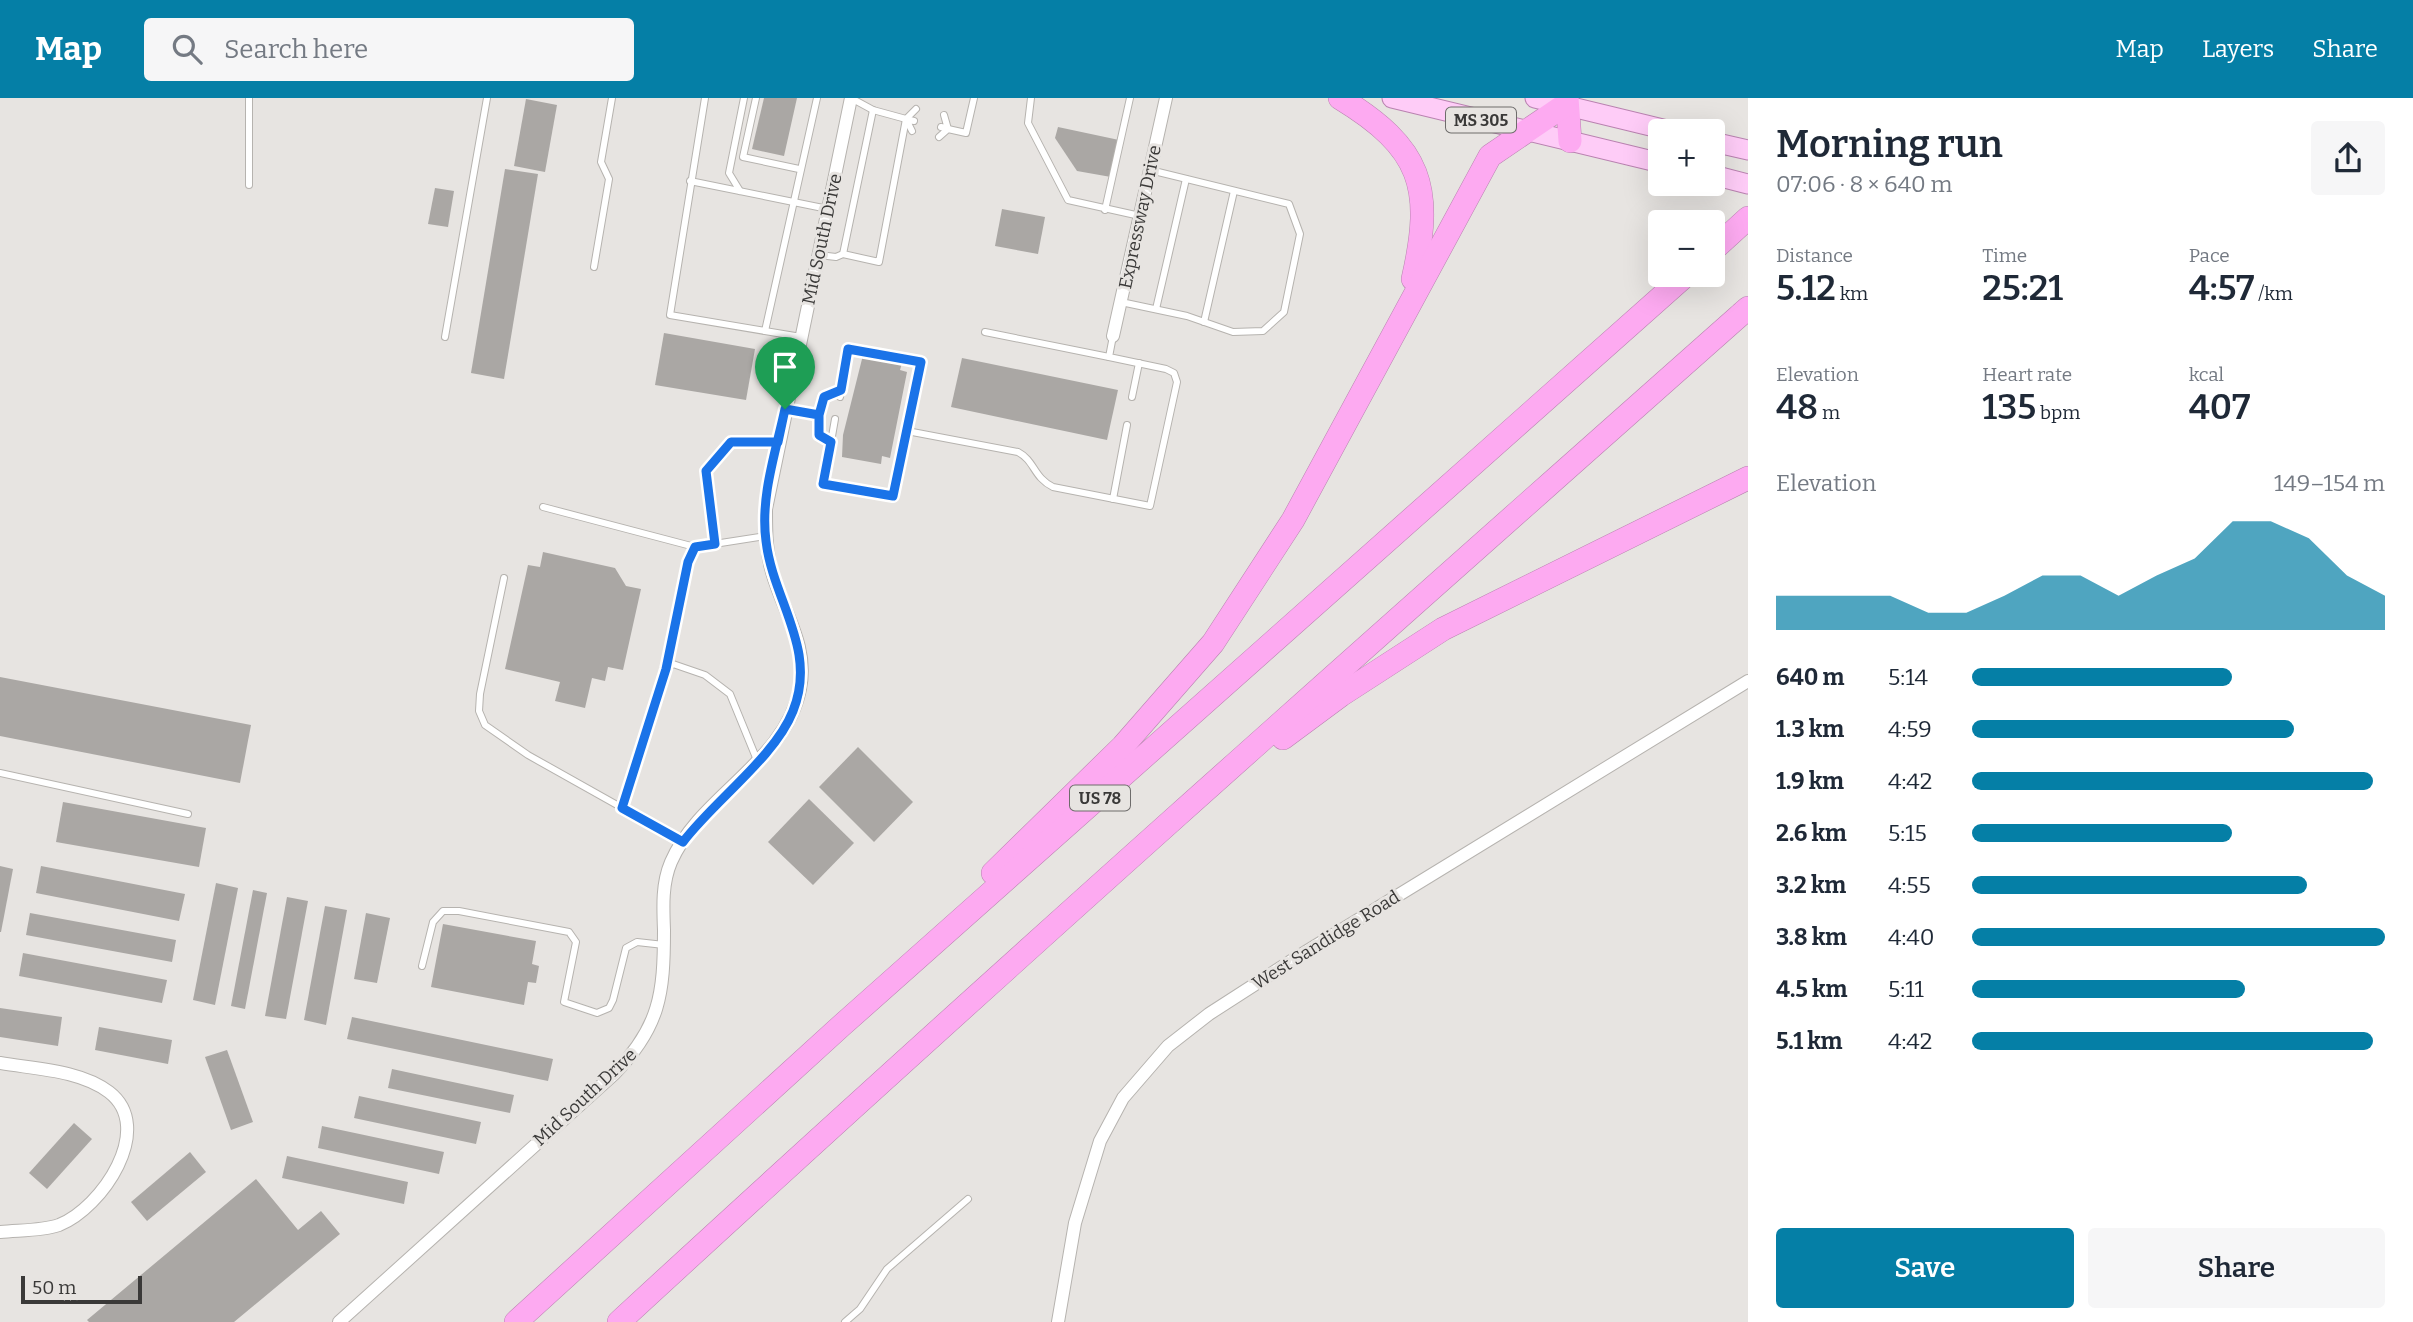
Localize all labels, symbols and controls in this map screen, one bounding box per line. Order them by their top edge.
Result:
search box [144,18,634,81]
text: Map [35,29,102,69]
icon: search [168,30,206,68]
text: Search here [224,34,368,65]
text: Map [2116,35,2164,63]
text: Layers [2202,35,2274,63]
text: Share [2312,35,2378,63]
road number: MS 305 [1446,108,1516,132]
map controls [1648,119,1725,287]
button: + [1648,119,1725,196]
text: Morning run [1776,121,2003,167]
button: share [2311,121,2385,195]
street label: Expressway Drive [1114,143,1166,291]
text: 07:06 · 8 × 640 m [1776,170,1952,198]
street label: Mid South Drive [797,172,847,306]
button: − [1648,210,1725,287]
text: Distance [1776,244,1853,267]
text: Time [1982,244,2027,267]
text: Pace [2189,244,2230,267]
text: 5.12 [1776,267,1836,309]
text: 25:21 [1982,267,2063,309]
text: 4:57 [2189,267,2254,309]
text: km [1836,282,1868,305]
text: /km [2254,282,2293,305]
pin [755,337,815,409]
icon: arrive [766,348,804,386]
text: Elevation [1776,363,1859,386]
text: Heart rate [1982,363,2072,386]
text: kcal [2189,363,2224,386]
text: 48 [1776,386,1818,428]
text: 135 [1982,386,2036,428]
text: 407 [2189,386,2250,428]
text: m [1818,401,1840,424]
text: bpm [2036,401,2081,424]
text: Elevation [1776,469,1876,497]
text: 149–154 m [2274,469,2385,497]
text: 640 m [1776,663,1844,691]
text: 5:14 [1888,663,1928,691]
text: 1.3 km [1776,715,1844,743]
text: 4:59 [1888,715,1932,743]
text: 1.9 km [1776,767,1844,795]
text: 4:42 [1888,767,1932,795]
road number: US 78 [1070,786,1130,810]
text: 2.6 km [1776,819,1847,847]
text: 5:15 [1888,819,1927,847]
text: 3.2 km [1776,871,1846,899]
text: 4:55 [1888,871,1931,899]
street label: West Sandidge Road [1248,886,1404,994]
text: 3.8 km [1776,923,1847,951]
text: 4:40 [1888,923,1934,951]
text: 4.5 km [1776,975,1847,1003]
text: 5:11 [1888,975,1924,1003]
text: 5.1 km [1776,1027,1843,1055]
text: 4:42 [1888,1027,1932,1055]
street label: Mid South Drive [529,1044,641,1150]
button: Save [1776,1228,2074,1308]
button: Share [2088,1228,2385,1308]
scale bar [21,1273,142,1305]
text: 50 m [32,1276,76,1299]

